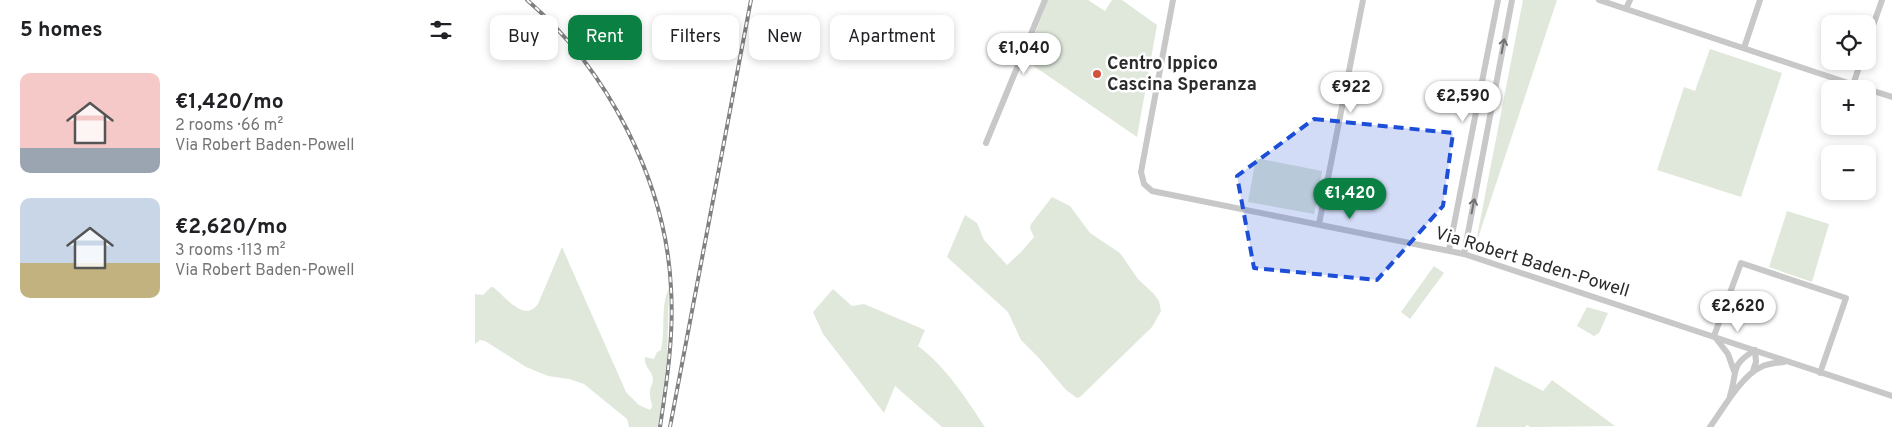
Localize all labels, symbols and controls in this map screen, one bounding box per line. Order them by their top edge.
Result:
chip: Buy [490,15,558,60]
chip: Rent [568,15,642,60]
chip: Filters [652,15,739,60]
chip: New [749,15,820,60]
chip: Apartment [830,15,954,60]
map controls [1821,15,1876,200]
button: locate [1821,15,1876,70]
icon: filters [427,16,455,44]
text: 5 homes [20,17,103,44]
pin: €1,040 [983,32,1065,75]
one-way arrow [1499,38,1509,54]
text: €1,040 [998,39,1050,59]
place label: Centro Ippico Cascina Speranza [1107,53,1257,97]
marker: Centro Ippico Cascina Speranza [1091,68,1103,80]
pin: €922 [1321,72,1381,114]
text: €922 [1331,78,1371,98]
pin: €2,590 [1422,80,1504,123]
button: + [1821,80,1876,135]
text: €2,590 [1436,87,1490,107]
text: €1,420/mo [175,89,284,116]
icon: home [60,93,120,153]
text: 2 rooms · 66 m² [175,116,283,136]
text: Via Robert Baden-Powell [175,136,355,156]
button: − [1821,145,1876,200]
pin: €1,420 [1309,178,1391,220]
text: €1,420 [1324,184,1376,204]
one-way arrow [1468,198,1478,214]
text: €2,620/mo [175,214,287,241]
icon: home [60,218,120,278]
street label: Via Robert Baden-Powell [1432,222,1632,304]
text: 3 rooms · 113 m² [175,241,286,261]
text: Via Robert Baden-Powell [175,261,355,281]
pin: €2,620 [1697,290,1779,333]
text: €2,620 [1711,297,1765,317]

